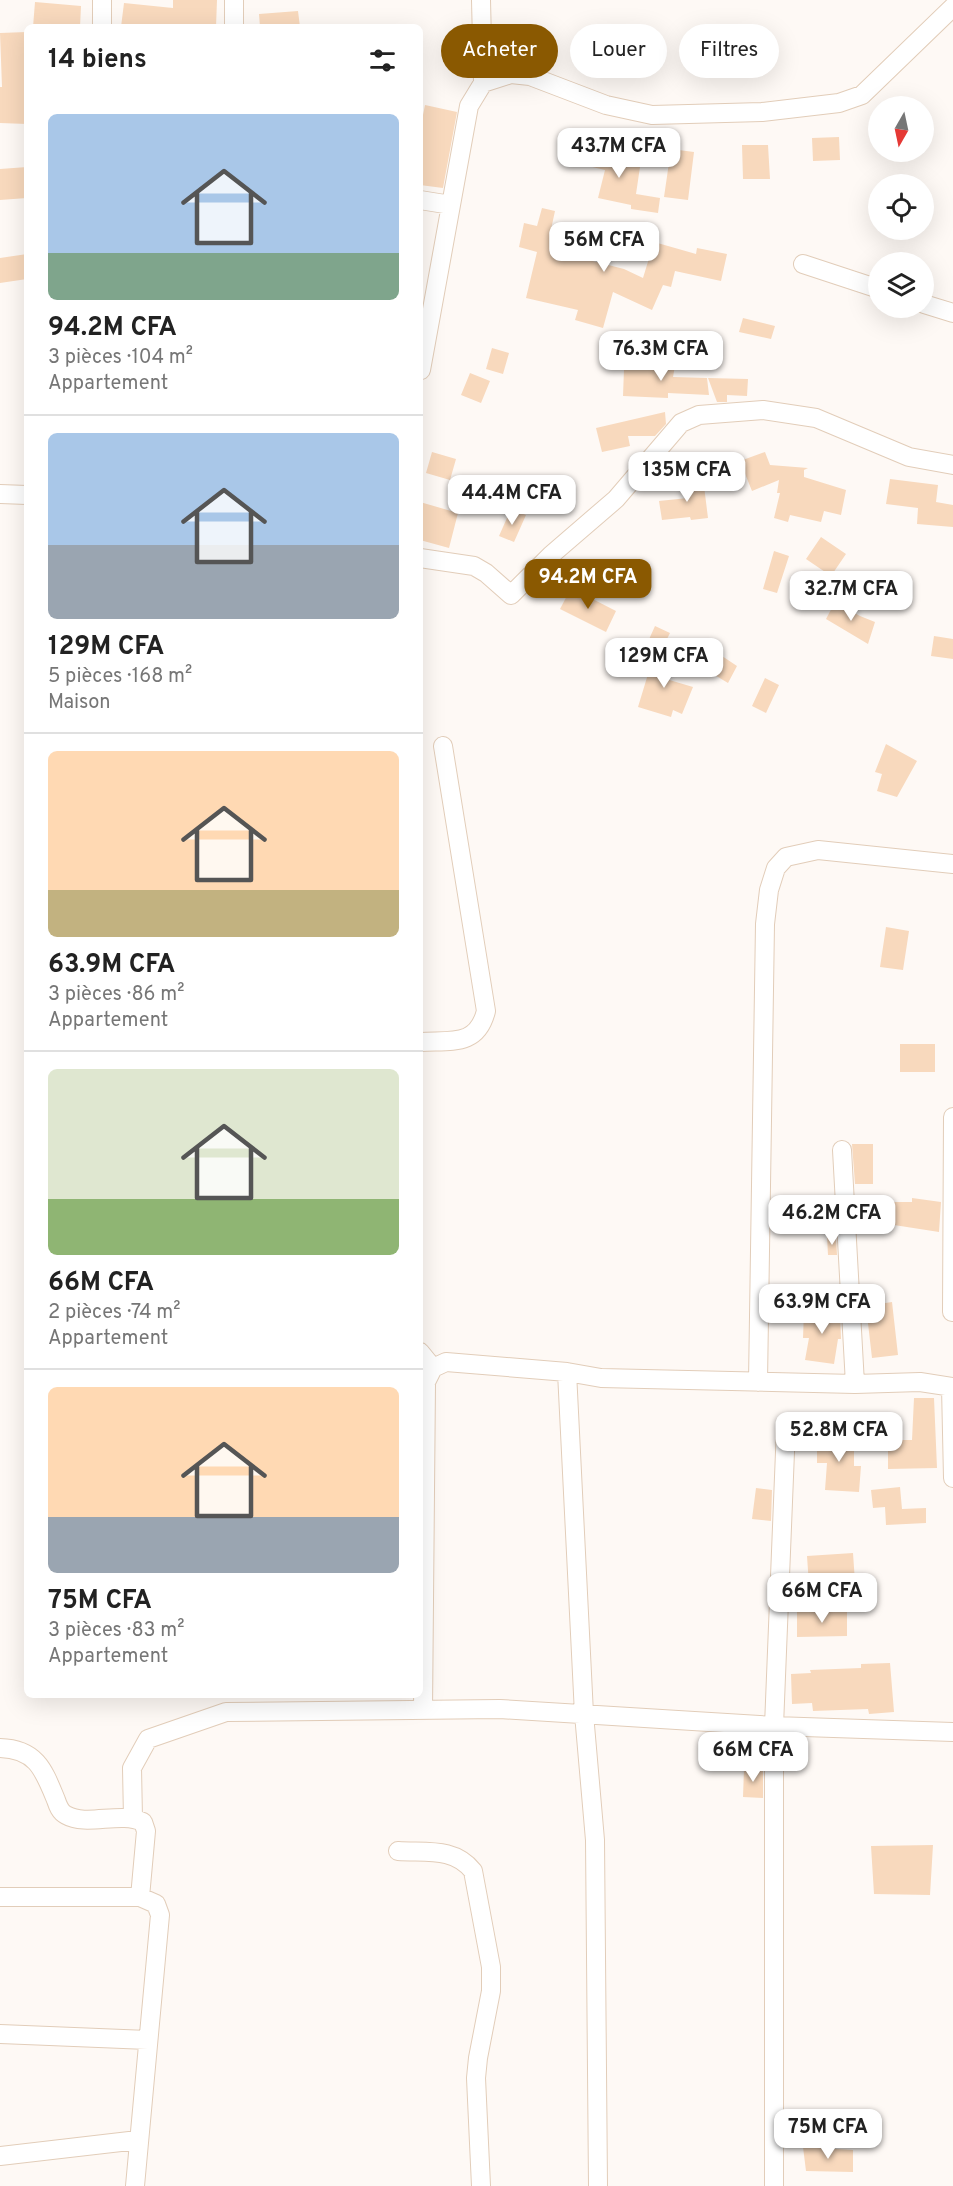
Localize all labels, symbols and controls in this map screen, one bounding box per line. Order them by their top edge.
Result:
chip: Acheter [441,24,558,78]
chip: Louer [570,24,667,78]
chip: Filtres [679,24,779,78]
text: 14 biens [48,44,147,77]
icon: filters [366,44,399,77]
north arrow [868,96,934,162]
map controls [868,96,934,318]
pin: 43.7M CFA [550,128,688,179]
text: 43.7M CFA [571,134,667,160]
icon: home [170,153,278,261]
button: locate [868,174,934,240]
pin: 56M CFA [549,222,659,273]
text: 56M CFA [563,228,645,254]
button: layers [868,252,934,318]
text: 94.2M CFA [48,312,177,345]
pin: 76.3M CFA [592,331,730,382]
text: 76.3M CFA [613,337,709,363]
text: 3 pièces · 104 m² [48,345,193,371]
text: Appartement [48,371,168,397]
pin: 135M CFA [625,452,749,503]
text: 135M CFA [642,458,732,484]
icon: home [170,472,278,580]
pin: 44.4M CFA [443,475,581,526]
text: 44.4M CFA [462,481,562,507]
pin: 94.2M CFA [519,559,657,610]
text: 94.2M CFA [538,565,638,591]
pin: 32.7M CFA [782,571,920,622]
text: 32.7M CFA [804,577,898,603]
text: 129M CFA [48,631,164,664]
pin: 129M CFA [602,638,726,689]
text: 129M CFA [619,644,709,670]
text: 5 pièces · 168 m² [48,664,192,690]
text: Maison [48,690,111,716]
icon: home [170,790,278,898]
text: 63.9M CFA [48,949,175,982]
text: 3 pièces · 86 m² [48,982,184,1008]
text: Appartement [48,1008,168,1034]
icon: home [170,1108,278,1216]
pin: 46.2M CFA [763,1195,901,1246]
text: 46.2M CFA [782,1201,882,1227]
text: 66M CFA [48,1267,154,1300]
pin: 63.9M CFA [753,1284,891,1335]
text: 63.9M CFA [773,1290,871,1316]
text: 2 pièces · 74 m² [48,1300,181,1326]
text: Appartement [48,1326,168,1352]
pin: 52.8M CFA [770,1412,908,1463]
text: 52.8M CFA [790,1418,888,1444]
icon: home [170,1426,278,1534]
pin: 66M CFA [767,1573,877,1624]
text: 66M CFA [781,1579,863,1605]
text: 75M CFA [48,1585,152,1618]
text: 3 pièces · 83 m² [48,1618,185,1644]
text: Appartement [48,1644,168,1670]
pin: 66M CFA [698,1732,808,1783]
text: 66M CFA [712,1738,794,1764]
pin: 75M CFA [773,2109,883,2160]
text: 75M CFA [788,2115,868,2141]

